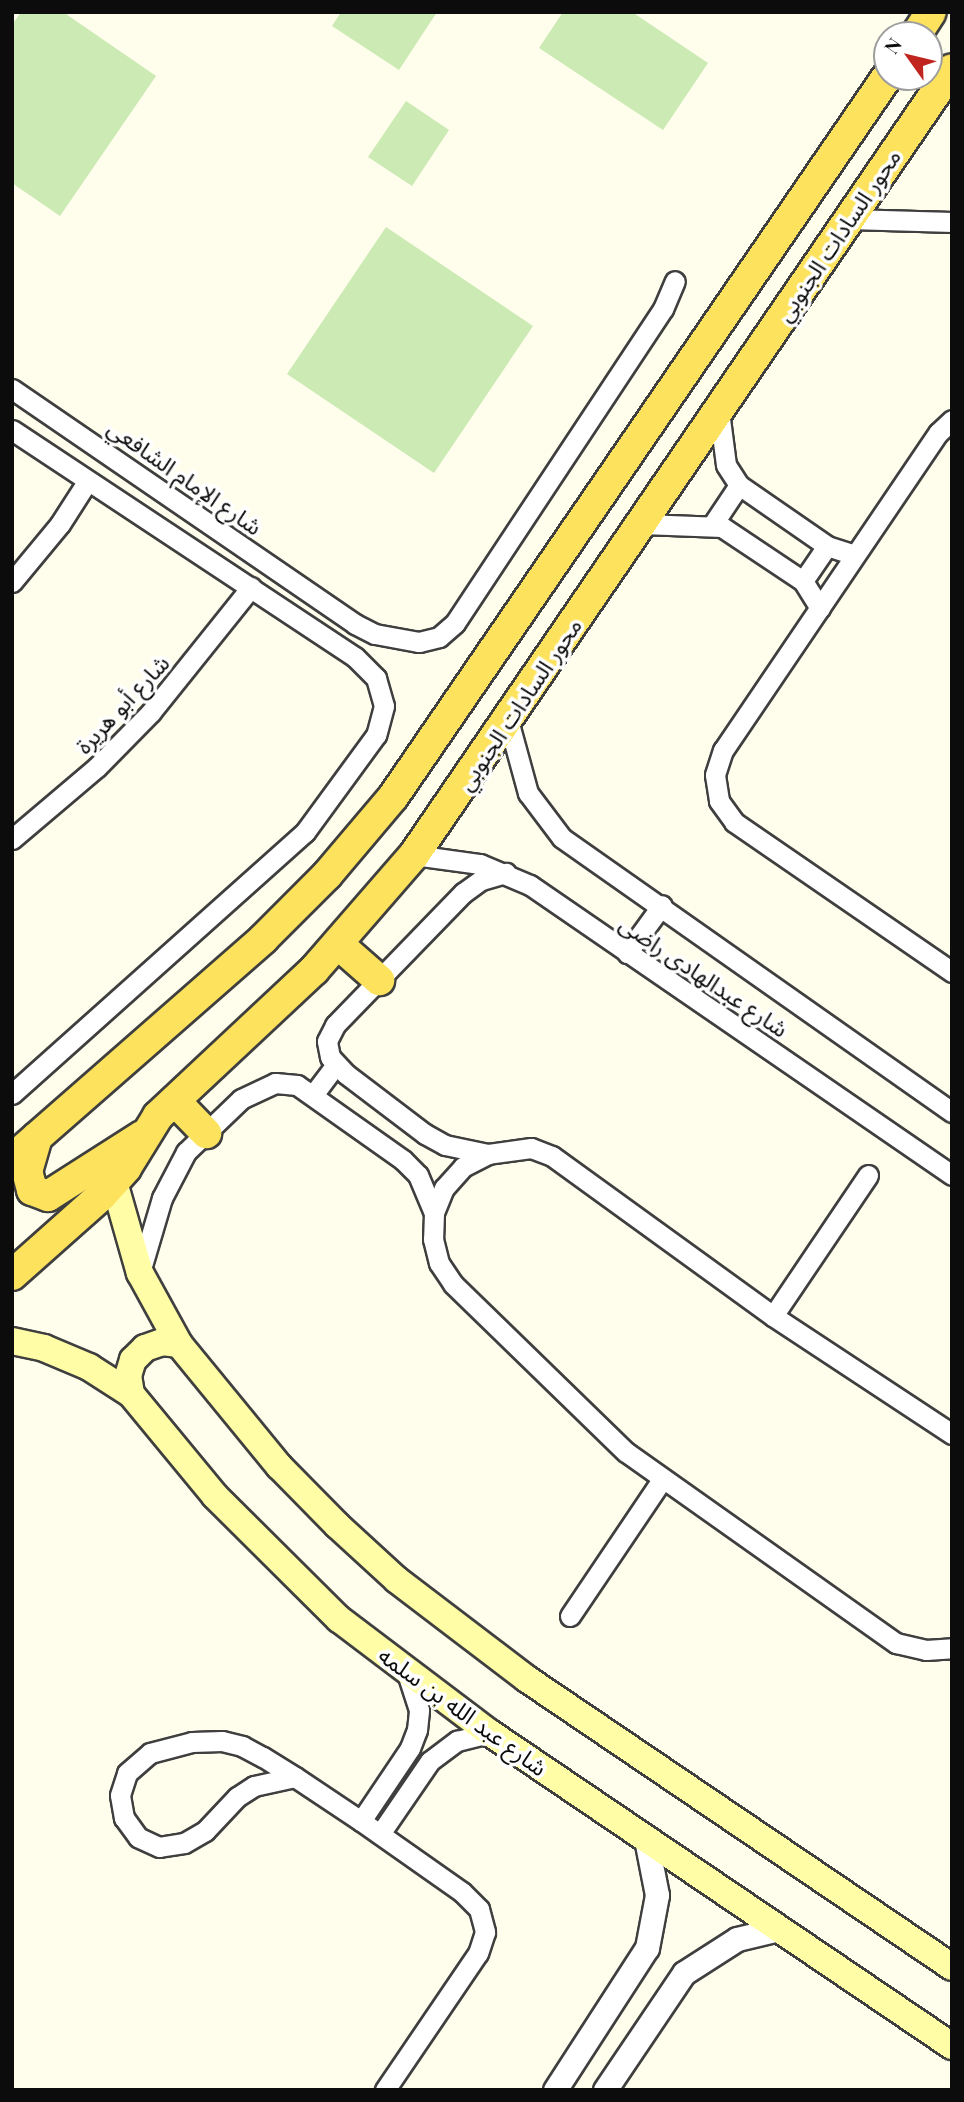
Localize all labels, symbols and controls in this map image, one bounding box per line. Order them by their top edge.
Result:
north arrow [873,21,943,91]
text: N [878,32,907,58]
street label: محور السادات الجنوبي [770,143,906,327]
street label: شارع الإمام الشافعي [103,414,267,540]
street label: محور السادات الجنوبي [451,612,587,796]
street label: شارع أبو هريرة [69,649,175,759]
street label: شارع عبدالهادى راضى [615,909,793,1043]
street label: شارع عبد الله بن سلمه [373,1641,553,1781]

